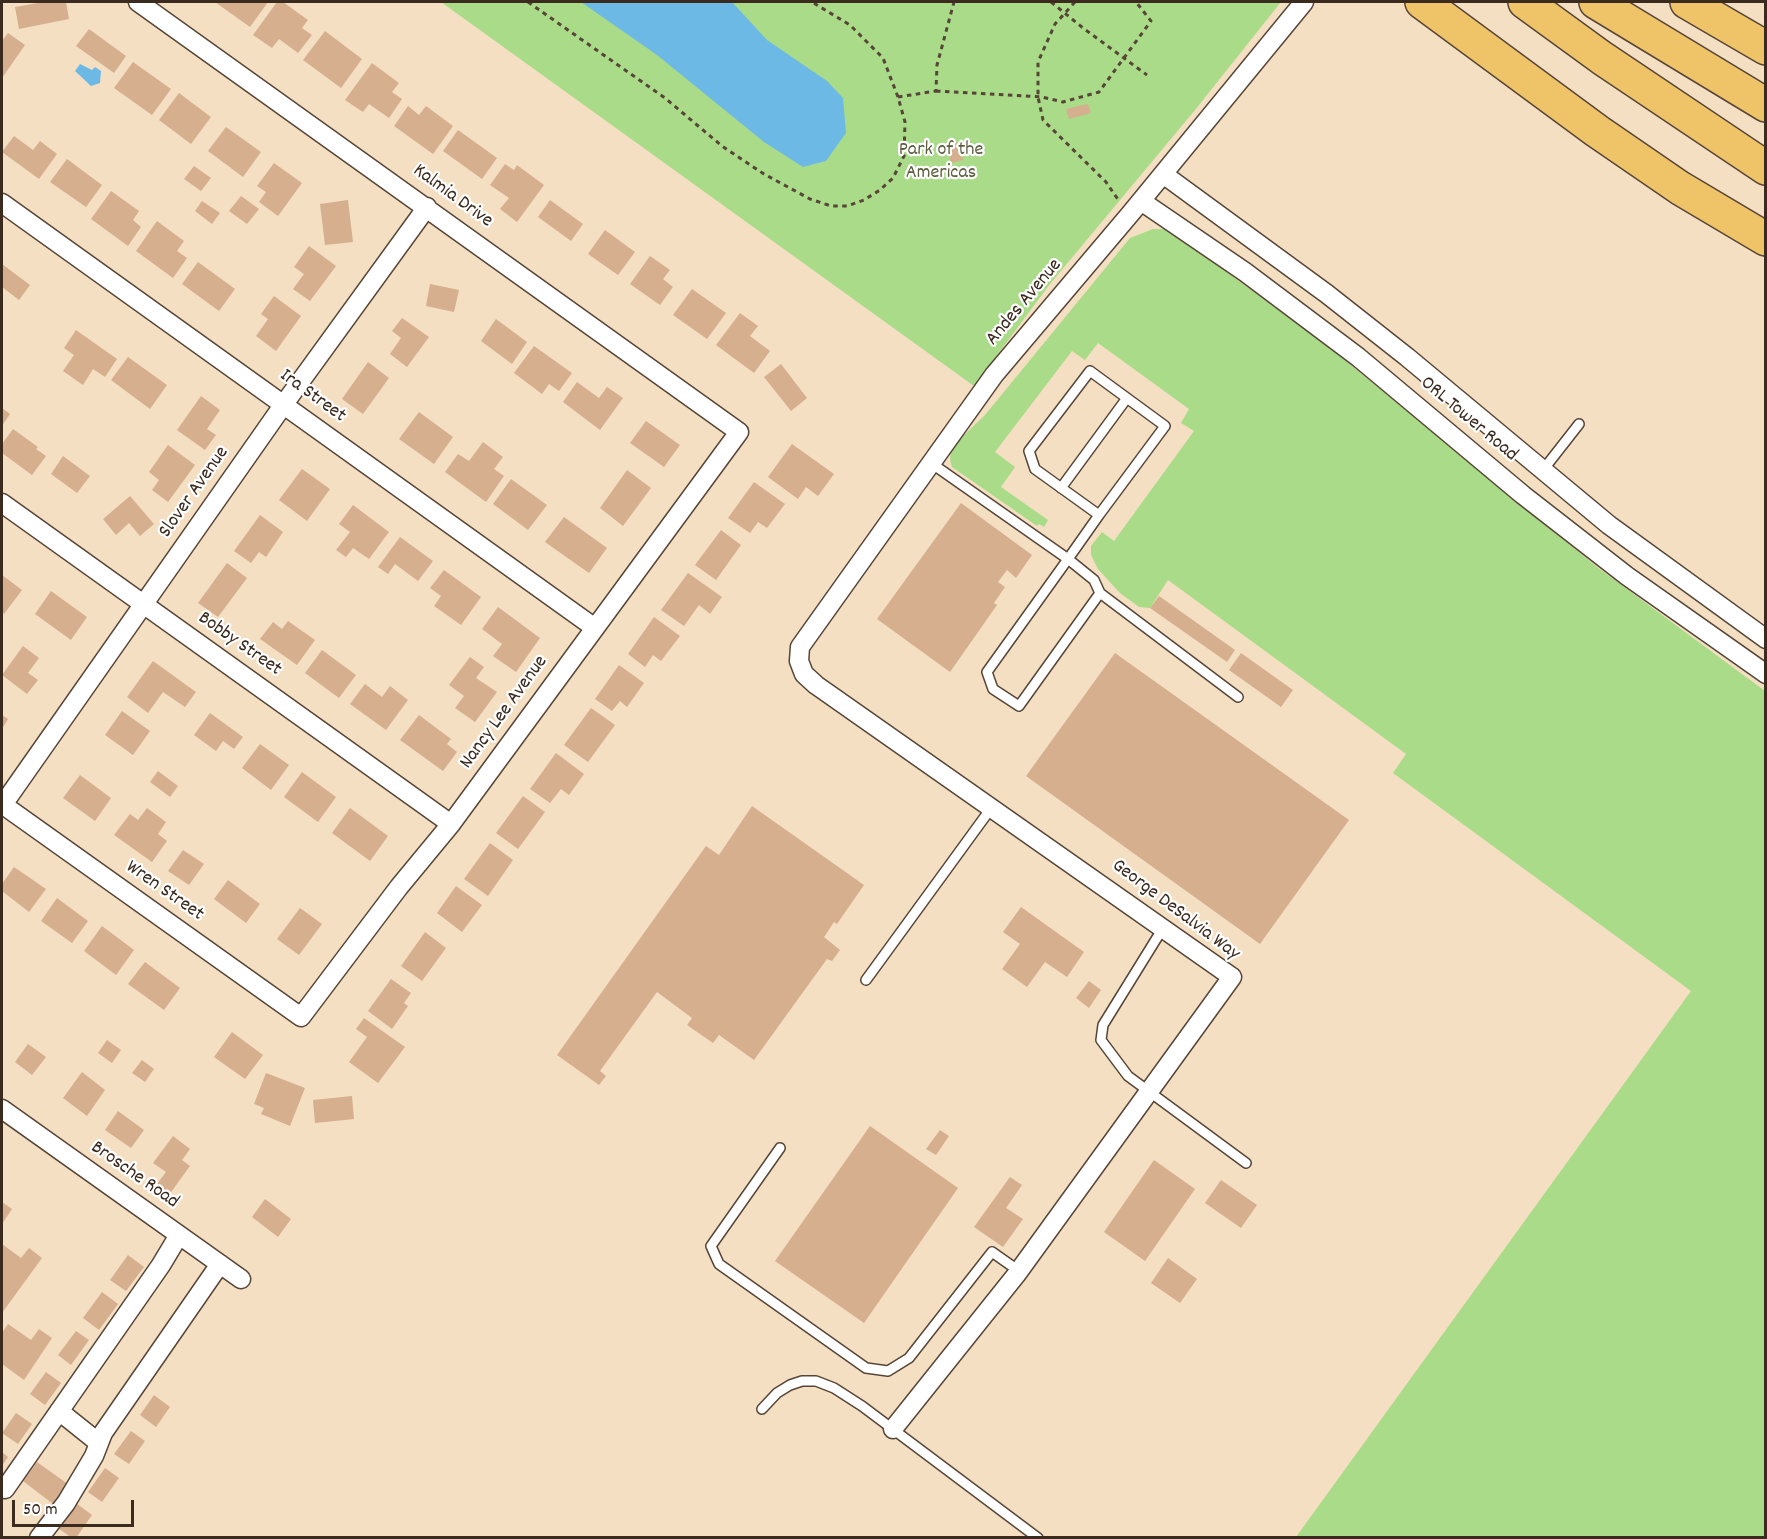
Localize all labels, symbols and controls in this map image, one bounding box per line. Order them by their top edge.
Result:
park label: Park of the Americas [899,139,983,186]
street label: Kalmia Drive [407,160,497,234]
street label: Andes Avenue [982,255,1068,351]
street label: Ira Street [274,365,350,429]
street label: ORL Tower Road [1414,372,1522,468]
street label: Slover Avenue [155,443,235,543]
street label: Bobby Street [192,607,286,683]
street label: Nancy Lee Avenue [456,652,554,774]
street label: George DeSalvia Way [1106,855,1244,967]
street label: Wren Street [120,856,208,928]
street label: Brosche Road [85,1137,183,1215]
scale bar [15,1488,136,1526]
text: 50 m [23,1498,58,1523]

